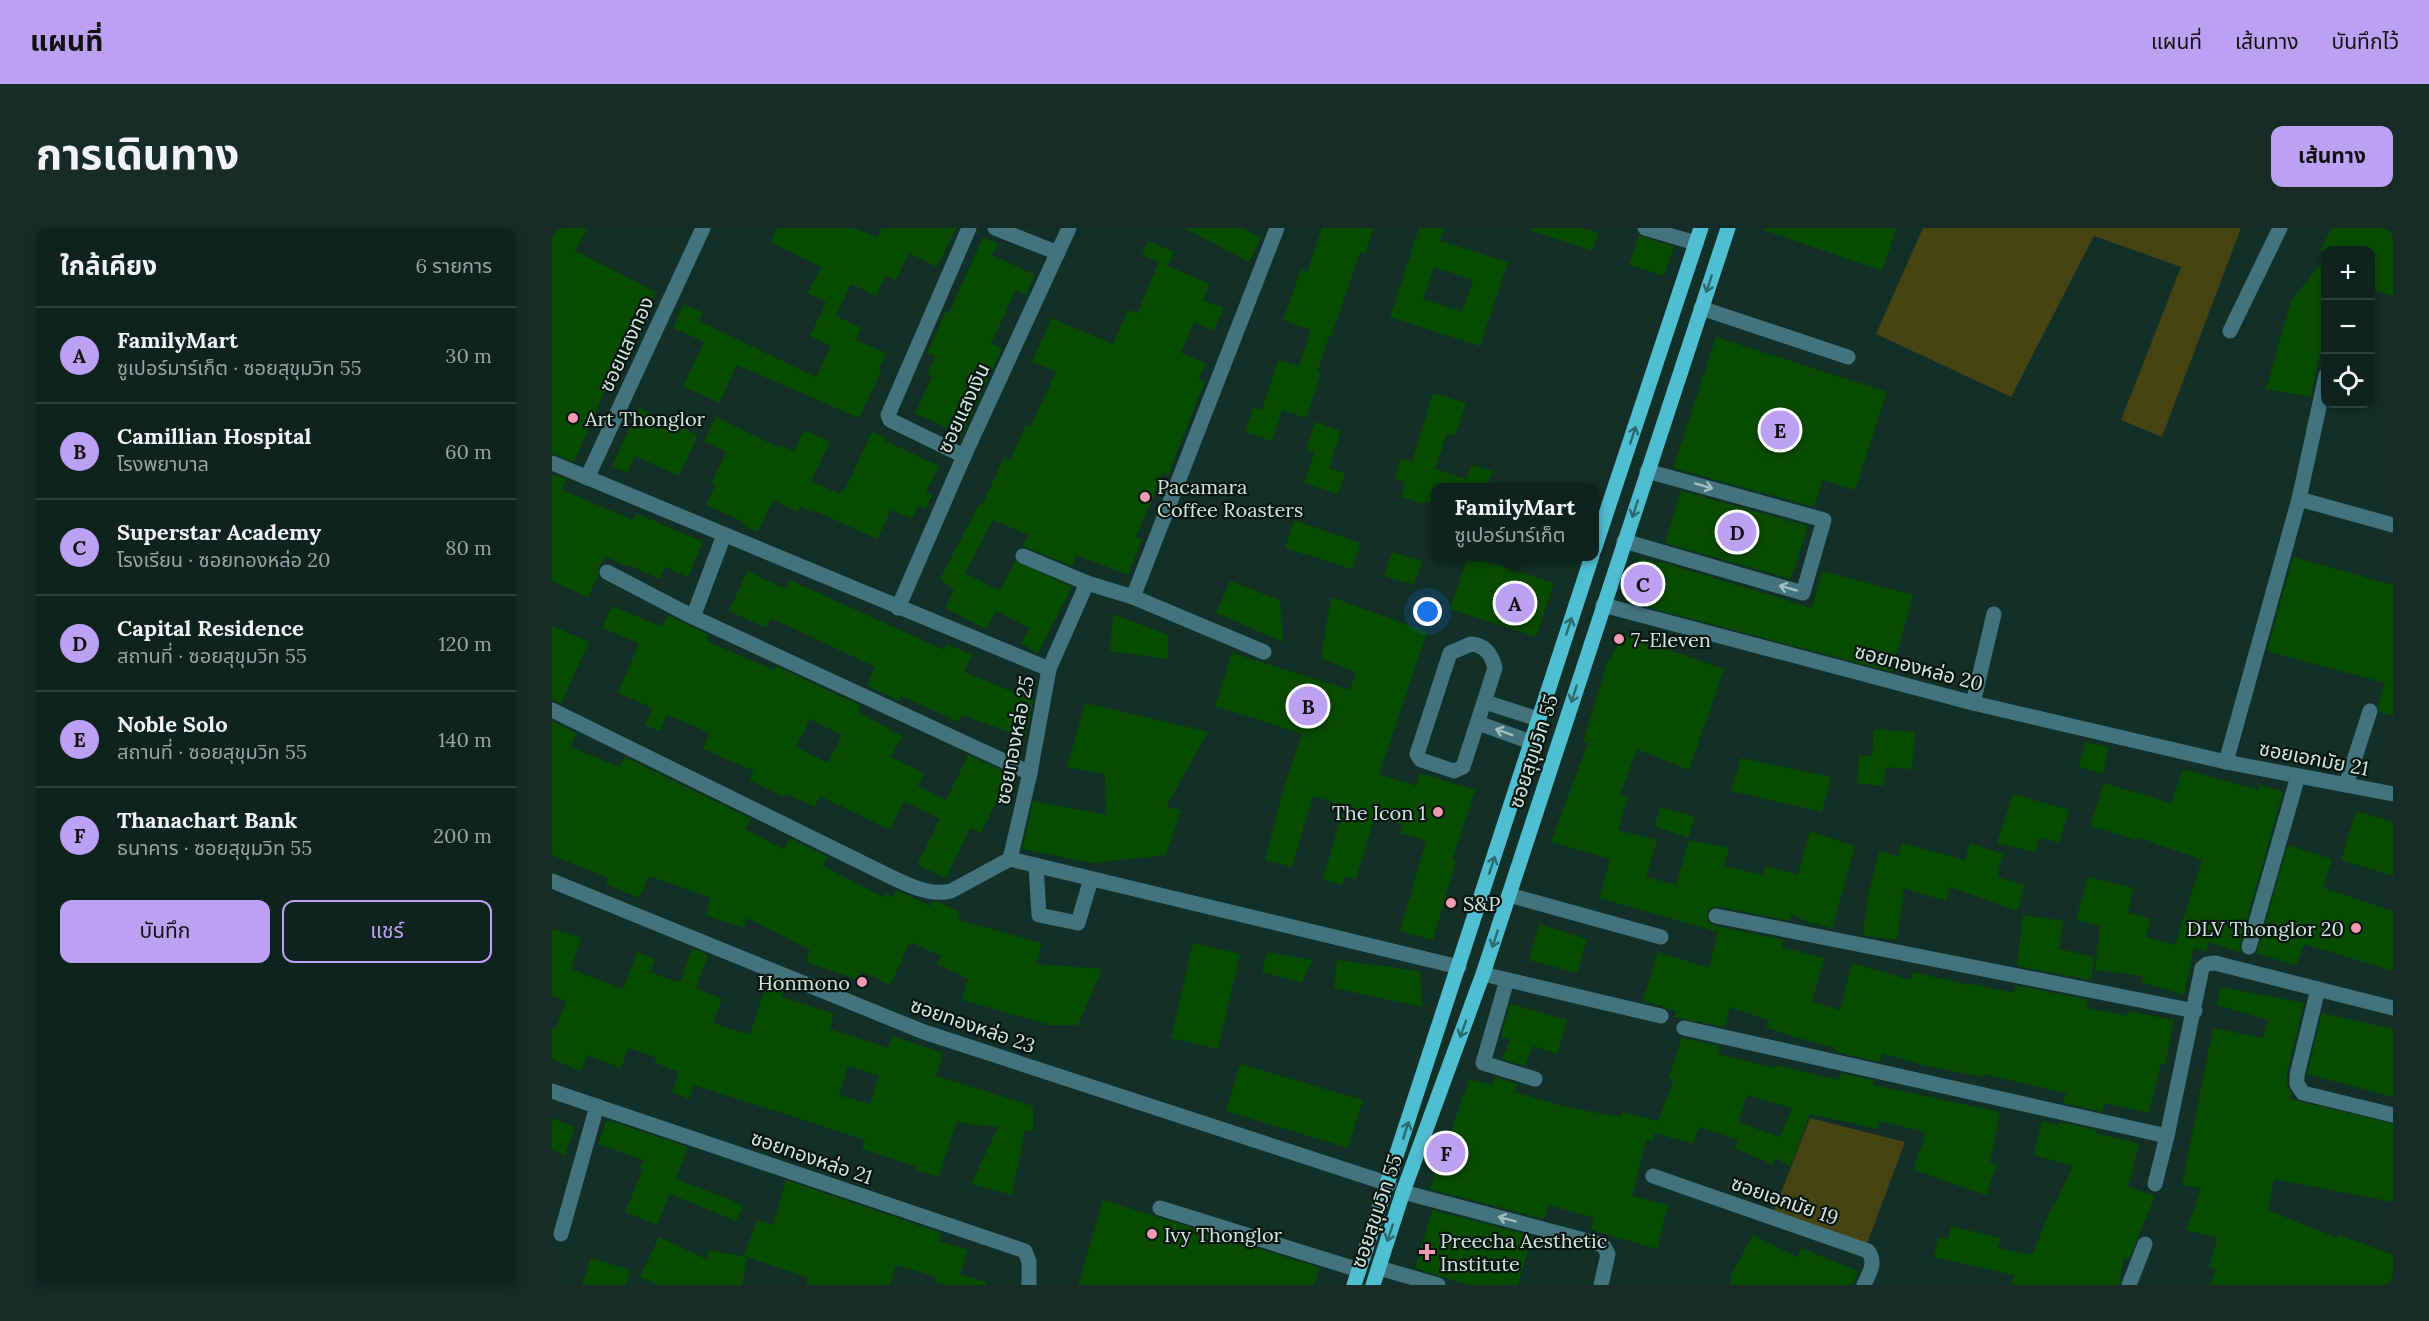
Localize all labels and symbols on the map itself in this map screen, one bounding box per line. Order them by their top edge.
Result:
one-way arrow [1703,274,1714,293]
street label: ซอยแสงทอง [593,292,659,396]
street label: ซอยแสงเงิน [931,359,995,457]
place label: Art Thonglor [584,406,706,431]
pin: E [1760,408,1800,452]
marker: Art Thonglor [566,411,580,425]
one-way arrow [1628,426,1639,445]
place label: Pacamara Coffee Roasters [1157,474,1303,522]
one-way arrow [1694,481,1713,493]
marker: Pacamara Coffee Roasters [1138,490,1152,504]
one-way arrow [1629,499,1640,518]
pin: D [1718,510,1756,554]
pin: C [1624,562,1662,606]
pin: A [1496,580,1534,626]
one-way arrow [1779,582,1798,593]
your location [1413,597,1442,626]
one-way arrow [1564,617,1575,636]
place label: 7-Eleven [1631,627,1711,652]
marker: 7-Eleven [1612,632,1626,646]
street label: ซอยทองหล่อ 20 [1852,638,1986,696]
street label: ซอยทองหล่อ 25 [989,674,1039,806]
pin: B [1288,684,1328,728]
one-way arrow [1568,684,1579,703]
street label: ซอยสุขุมวิท 55 [1503,691,1563,811]
one-way arrow [1496,726,1514,737]
street label: ซอยเอกมัย 21 [2257,735,2371,781]
place label: The Icon 1 [1332,800,1426,825]
marker: The Icon 1 [1431,805,1445,819]
one-way arrow [1487,856,1498,875]
place label: S&P [1463,891,1500,916]
marker: S&P [1444,896,1458,910]
place label: DLV Thonglor 20 [2187,916,2344,941]
marker: DLV Thonglor 20 [2349,921,2363,935]
one-way arrow [1489,929,1500,948]
place label: Honmono [758,970,850,995]
marker: Honmono [855,975,869,989]
street label: ซอยทองหล่อ 23 [907,992,1039,1058]
one-way arrow [1457,1020,1468,1038]
one-way arrow [1401,1121,1412,1140]
street label: ซอยทองหล่อ 21 [748,1125,876,1189]
pin: F [1426,1130,1466,1176]
street label: ซอยสุขุมวิท 55 [1345,1151,1407,1271]
street label: ซอยเอกมัย 19 [1728,1170,1842,1230]
one-way arrow [1498,1213,1517,1225]
place label: Ivy Thonglor [1164,1222,1283,1247]
one-way arrow [1384,1223,1395,1242]
marker: Ivy Thonglor [1145,1227,1159,1241]
place label: Preecha Aesthetic Institute [1440,1228,1607,1276]
marker: Preecha Aesthetic Institute [1418,1243,1436,1261]

